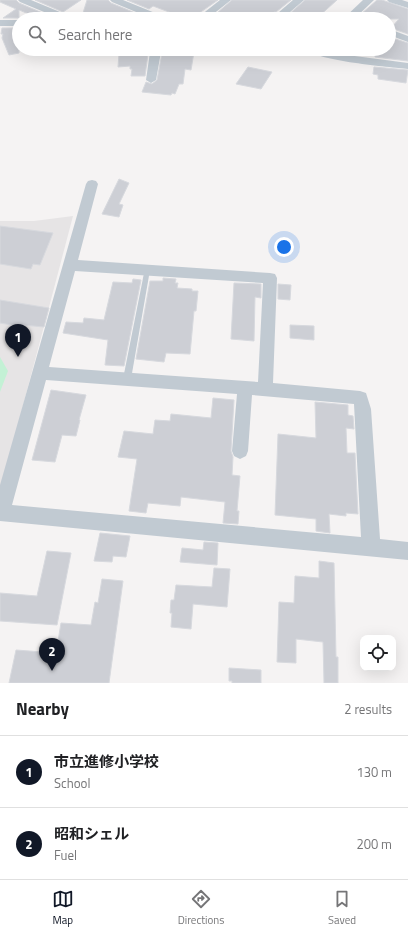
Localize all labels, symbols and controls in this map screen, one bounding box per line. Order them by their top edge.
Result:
search box [12,12,396,56]
icon: search [26,23,48,45]
text: Search here [58,23,132,46]
your location [274,237,294,257]
pin: 1 [5,324,31,357]
map controls [360,635,396,671]
button: locate [360,635,396,671]
pin: 2 [39,638,65,671]
text: Nearby [16,696,69,722]
text: 2 results [344,699,392,719]
text: 市立進修小学校 [54,750,159,773]
text: 1 [25,762,33,782]
text: 130 m [356,762,392,782]
text: School [54,773,90,793]
text: 昭和シェル [54,822,129,845]
text: 2 [25,834,33,854]
text: 200 m [356,834,392,854]
text: Fuel [54,845,77,865]
tab: Map [52,888,74,928]
tab: Directions [178,888,224,928]
tab: Saved [328,888,356,928]

